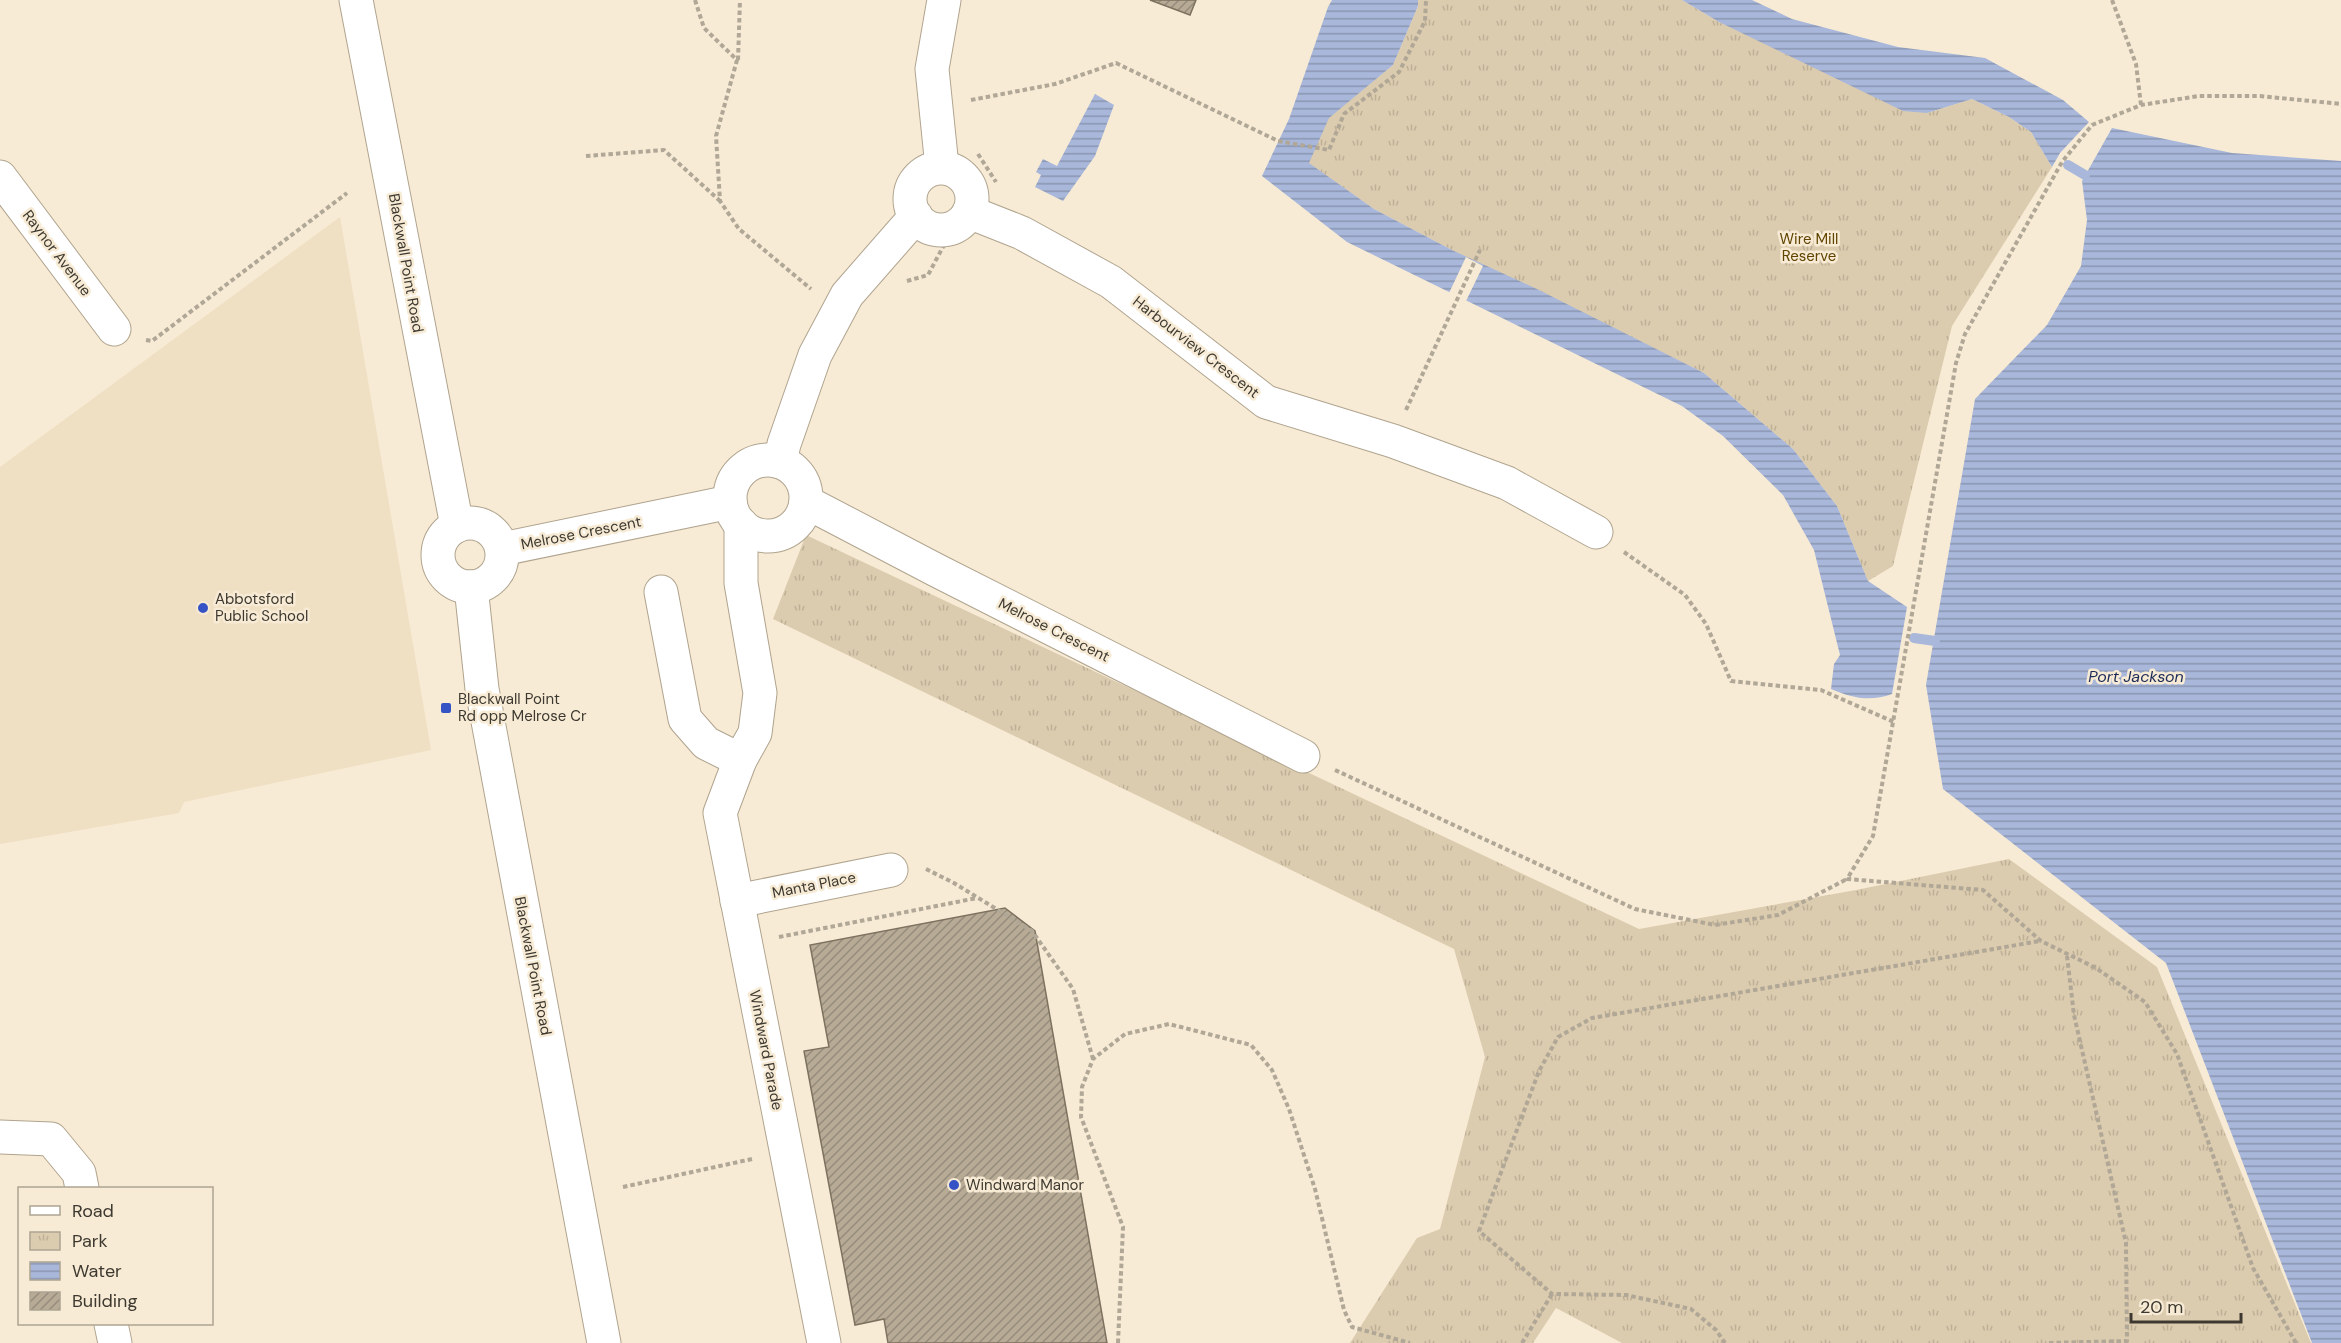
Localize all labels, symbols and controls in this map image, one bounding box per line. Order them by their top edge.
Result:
street label: Blackwall Point Road [384,192,428,334]
street label: Raynor Avenue [18,206,96,300]
park label: Wire Mill Reserve [1780,229,1838,266]
street label: Harbourview Crescent [1129,291,1263,403]
street label: Melrose Crescent [519,511,643,554]
place label: Abbotsford Public School [215,589,308,626]
street label: Melrose Crescent [995,593,1113,667]
marker: Abbotsford Public School [196,601,210,615]
water label: Port Jackson [2088,666,2184,687]
place label: Blackwall Point Rd opp Melrose Cr [458,689,587,726]
marker: Blackwall Point Rd opp Melrose Cr [439,701,453,715]
street label: Manta Place [771,867,857,903]
street label: Blackwall Point Road [510,895,556,1037]
street label: Windward Parade [745,988,787,1112]
place label: Windward Manor [966,1175,1084,1195]
marker: Windward Manor [947,1178,961,1192]
legend [18,1187,213,1325]
text: Road [72,1199,114,1223]
text: Park [72,1229,108,1253]
text: Water [72,1259,122,1283]
scale bar [2131,1286,2240,1324]
text: Building [72,1289,137,1313]
text: 20 m [2140,1295,2183,1319]

